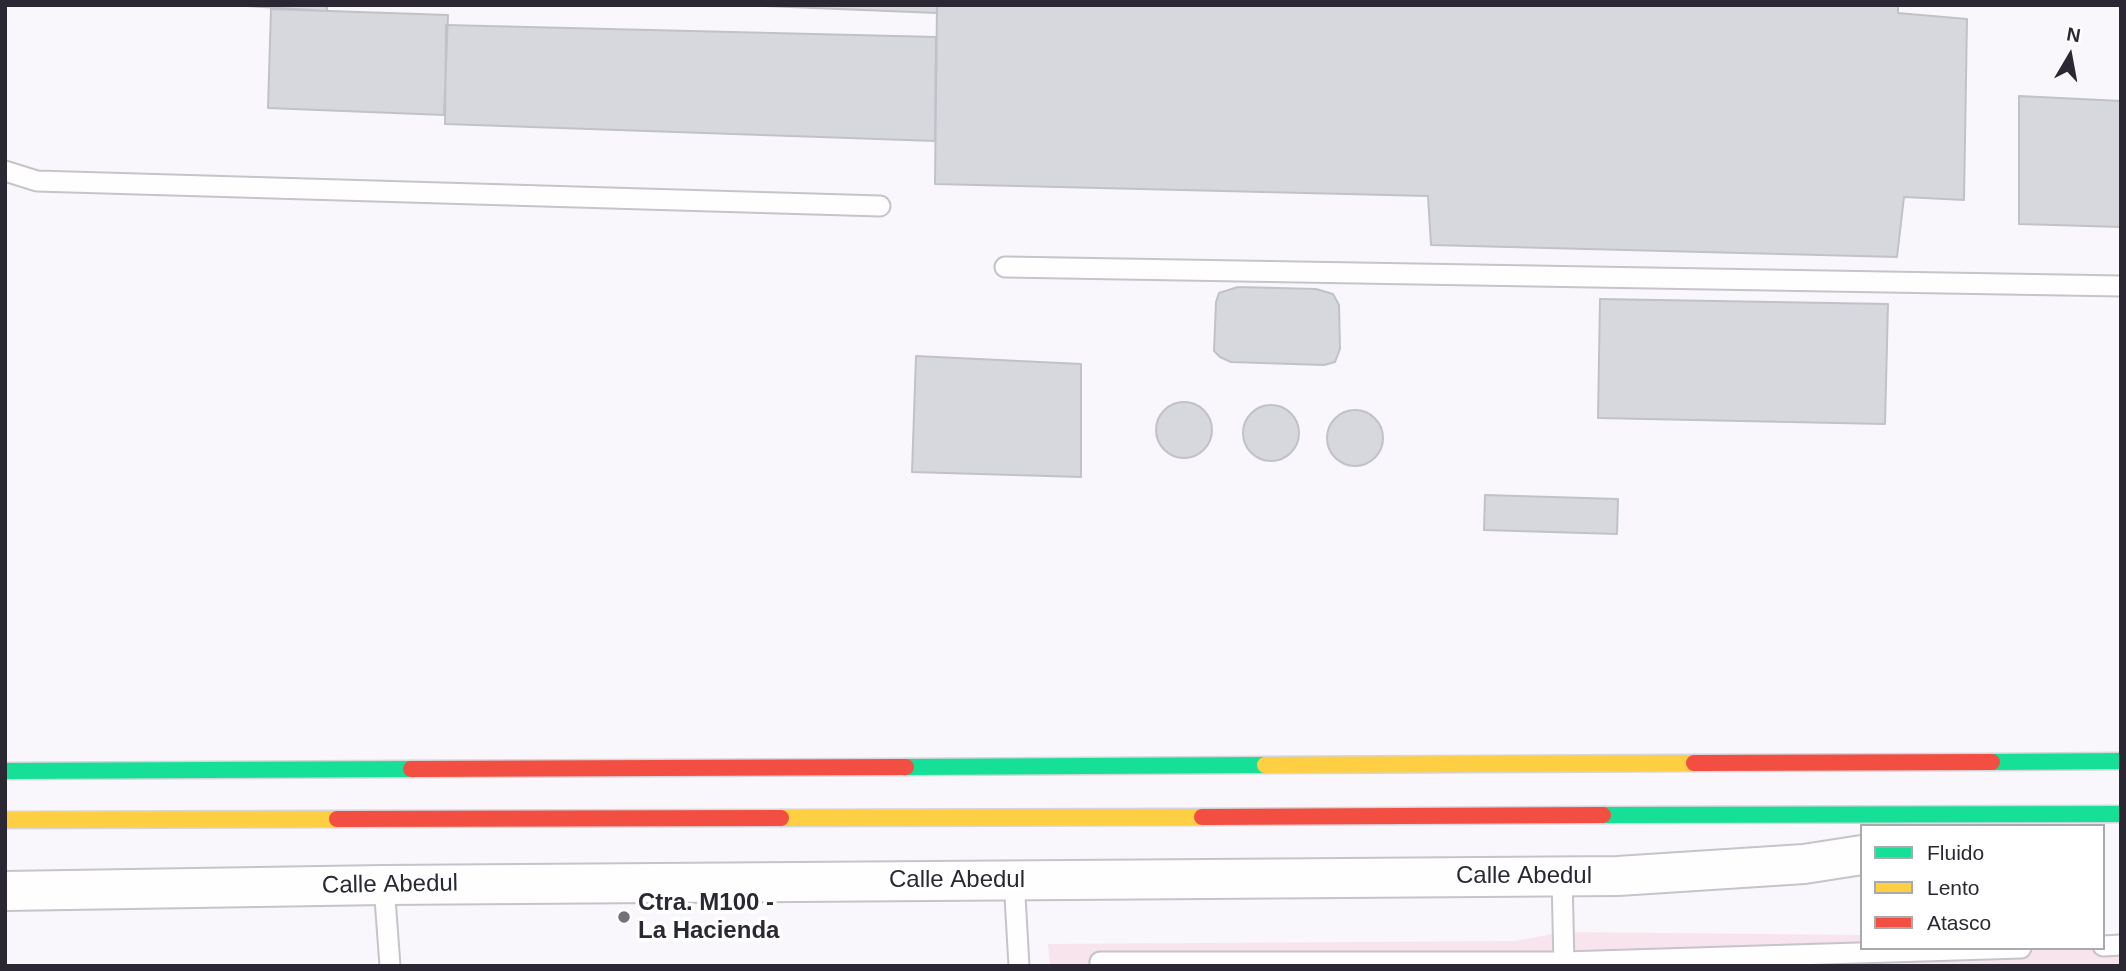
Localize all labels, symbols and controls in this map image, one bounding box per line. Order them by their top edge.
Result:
north arrow [2035,21,2105,91]
text: N [2065,23,2082,46]
legend [1860,824,2105,950]
text: Fluido [1927,841,1984,864]
street label: Calle Abedul [1456,862,1592,890]
street label: Calle Abedul [889,866,1025,894]
street label: Calle Abedul [322,869,458,901]
text: Lento [1927,876,1980,899]
place label: Ctra. M100 - La Hacienda [638,889,779,945]
marker: Ctra. M100 - La Hacienda [616,909,632,925]
text: Atasco [1927,911,1991,934]

